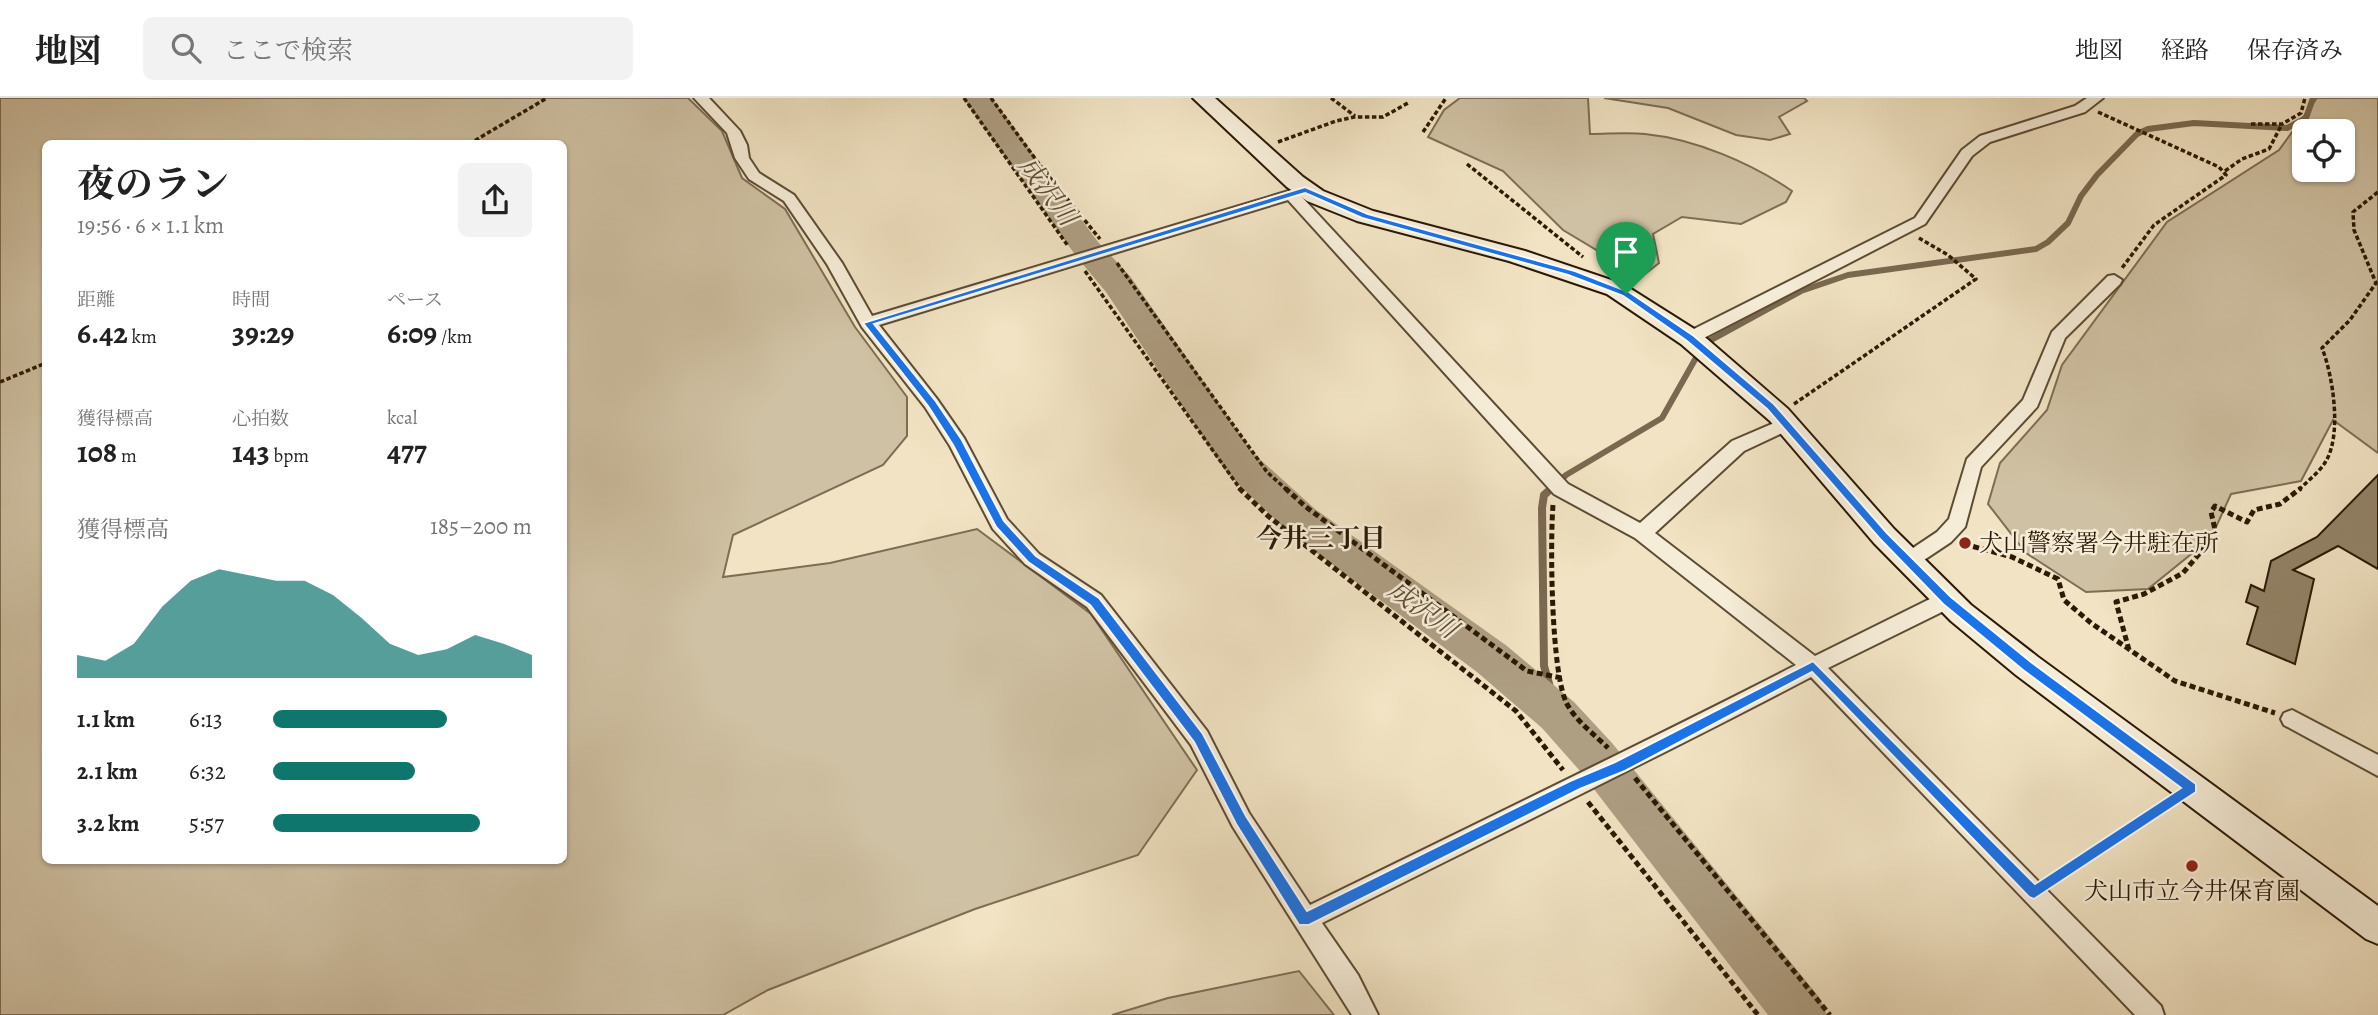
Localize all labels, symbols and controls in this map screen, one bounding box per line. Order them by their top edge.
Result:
search box [143,17,633,80]
text: 地図 [35,28,101,73]
icon: search [167,29,205,67]
text: ここで検索 [223,33,353,68]
text: 地図 [2075,34,2123,66]
text: 経路 [2161,34,2209,66]
text: 保存済み [2247,34,2343,66]
map controls [2292,119,2355,182]
button: locate [2292,119,2355,182]
water label: 成沢川 [1010,150,1087,235]
text: 夜のラン [77,158,229,210]
button: share [458,163,532,237]
text: 19:56 · 6 × 1.1 km [77,210,224,241]
pin [1596,222,1656,294]
icon: arrive [1607,233,1645,271]
text: 距離 [77,287,115,313]
text: 時間 [232,287,270,313]
text: ペース [387,287,443,313]
text: 6.42 [77,313,128,353]
text: 39:29 [232,313,294,353]
text: 6:09 [387,313,437,353]
text: km [128,324,157,350]
text: /km [437,324,472,350]
text: kcal [387,405,417,431]
text: 獲得標高 [77,406,153,432]
text: 心拍数 [232,406,289,432]
text: 477 [387,431,427,471]
text: 108 [77,432,117,472]
text: 143 [232,432,270,472]
text: m [117,443,137,469]
text: bpm [270,443,309,469]
text: 185–200 m [430,511,532,542]
text: 獲得標高 [77,514,169,545]
district label: 今井三丁目 [1256,521,1386,556]
place label: 犬山警察署今井駐在所 [1979,527,2219,559]
marker: 犬山警察署今井駐在所 [1957,535,1973,551]
water label: 成沢川 [1381,572,1467,648]
text: 1.1 km [77,704,135,735]
text: 6:13 [189,704,223,735]
text: 2.1 km [77,756,138,787]
text: 6:32 [189,756,226,787]
text: 3.2 km [77,808,140,839]
text: 5:57 [189,808,224,839]
marker: 犬山市立今井保育園 [2184,858,2200,874]
place label: 犬山市立今井保育園 [2084,875,2300,907]

